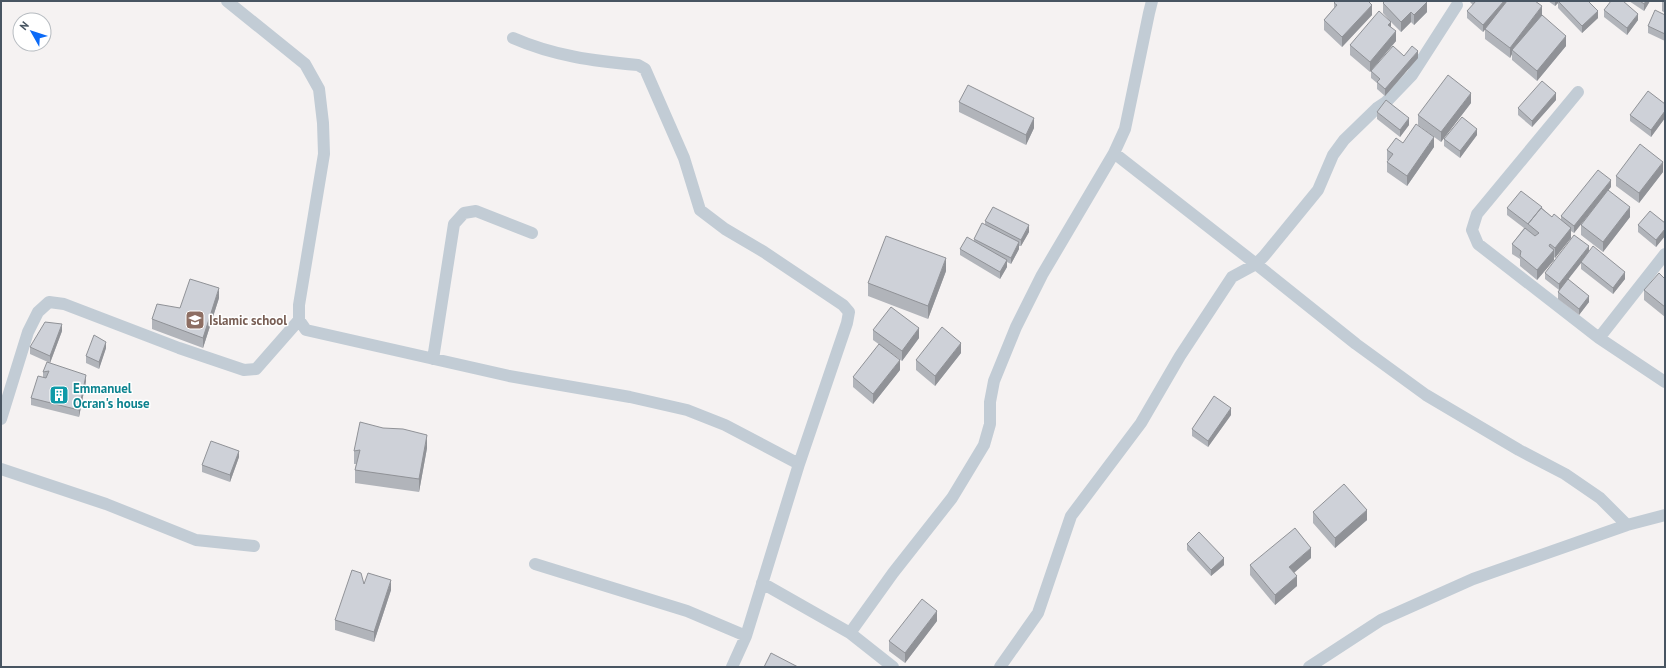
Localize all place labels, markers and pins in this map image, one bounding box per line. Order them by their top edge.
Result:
school or university icon: Islamic school [184,309,206,331]
place label: Islamic school [209,312,287,329]
place label: Emmanuel Ocran's house [73,380,150,412]
building icon: Emmanuel Ocran's house [48,384,70,406]

